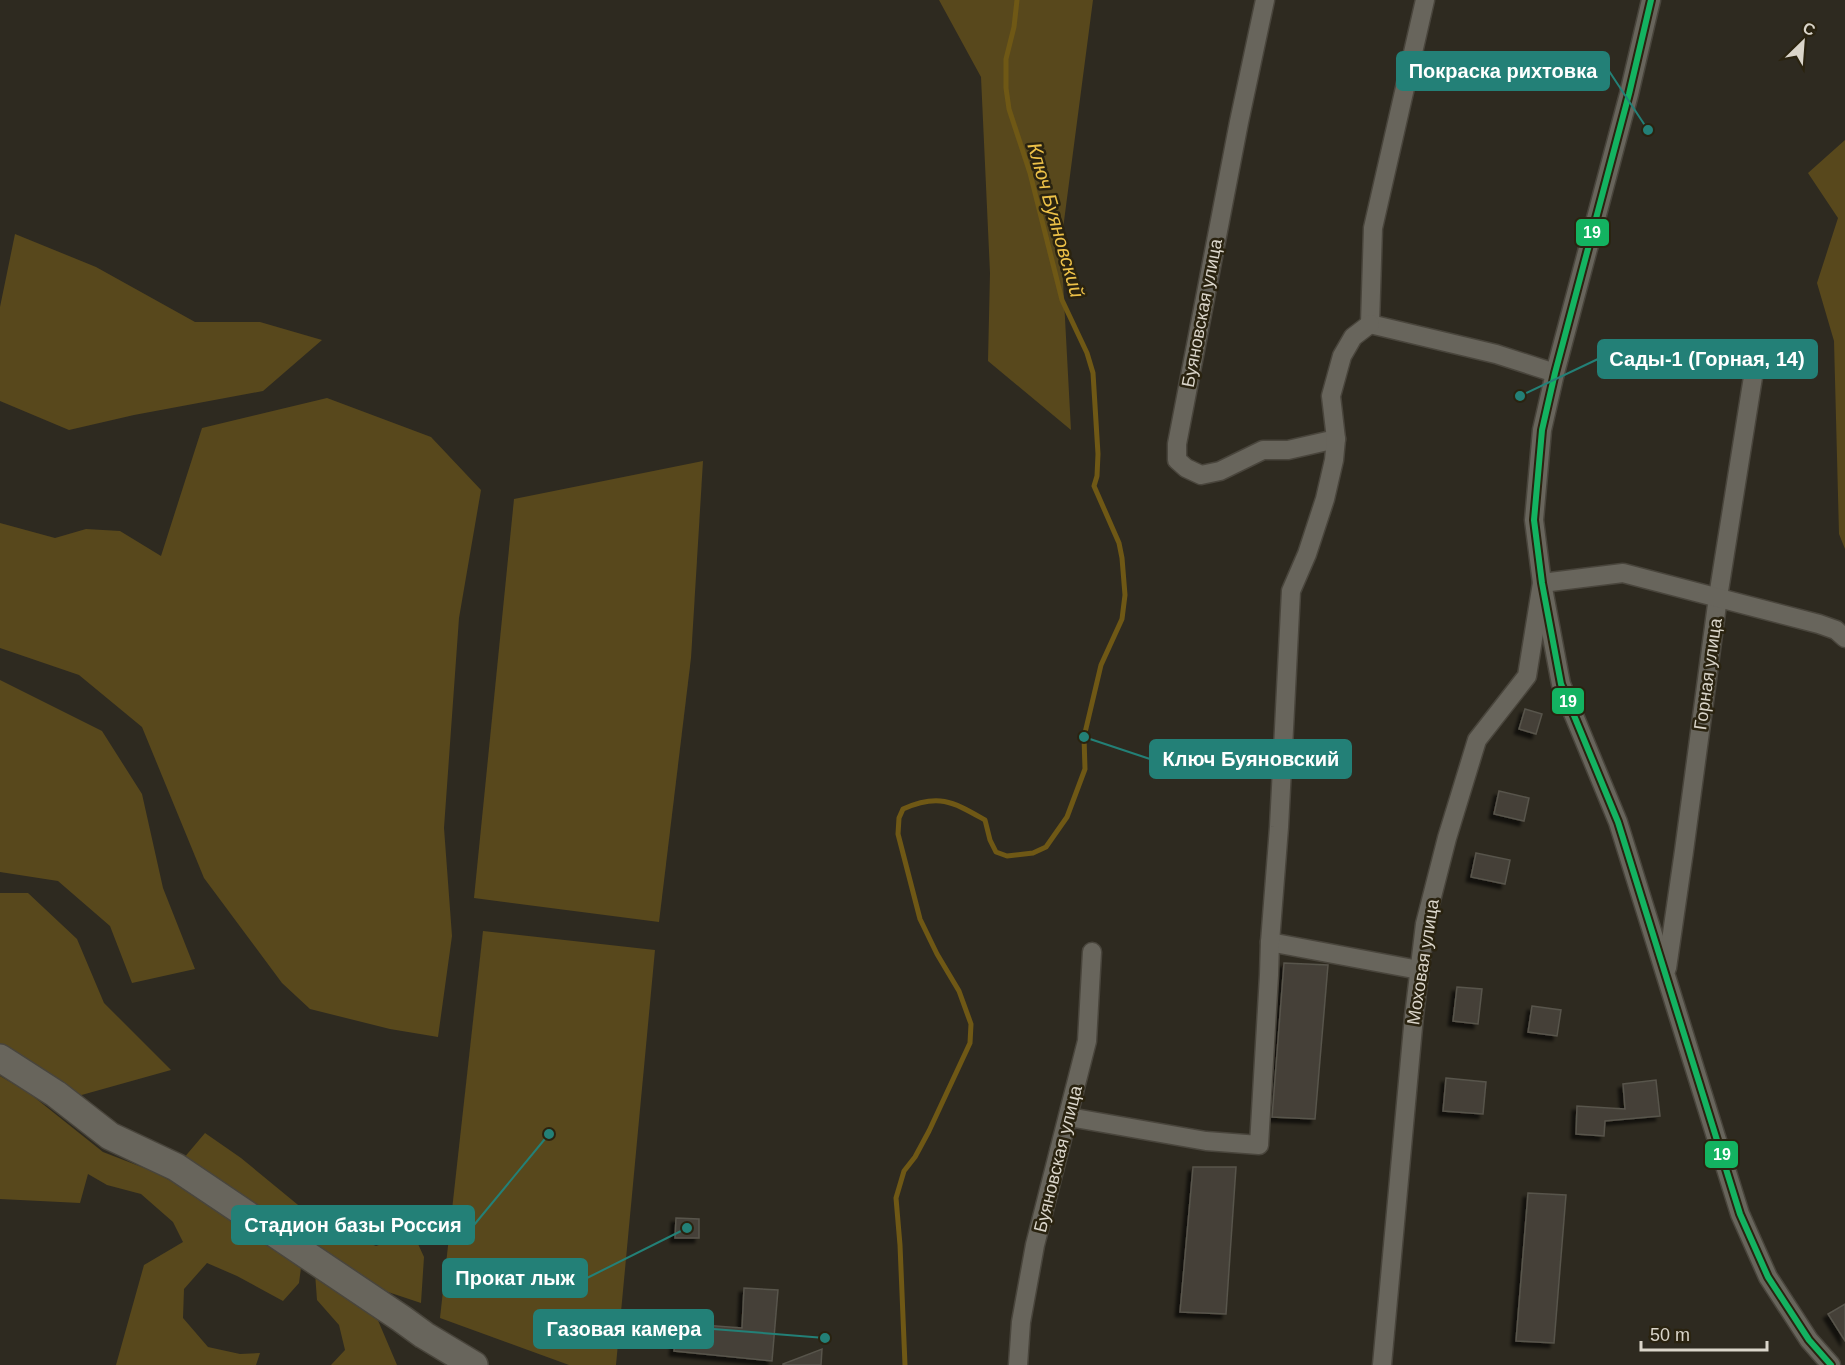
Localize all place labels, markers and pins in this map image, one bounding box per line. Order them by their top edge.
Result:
callout: Покраска рихтовка [1397,52,1609,90]
callout: Сады-1 (Горная, 14) [1598,340,1817,378]
callout: Ключ Буяновский [1150,740,1351,778]
callout: Стадион базы Россия [232,1206,474,1244]
callout: Прокат лыж [443,1259,587,1297]
callout: Газовая камера [534,1310,713,1348]

